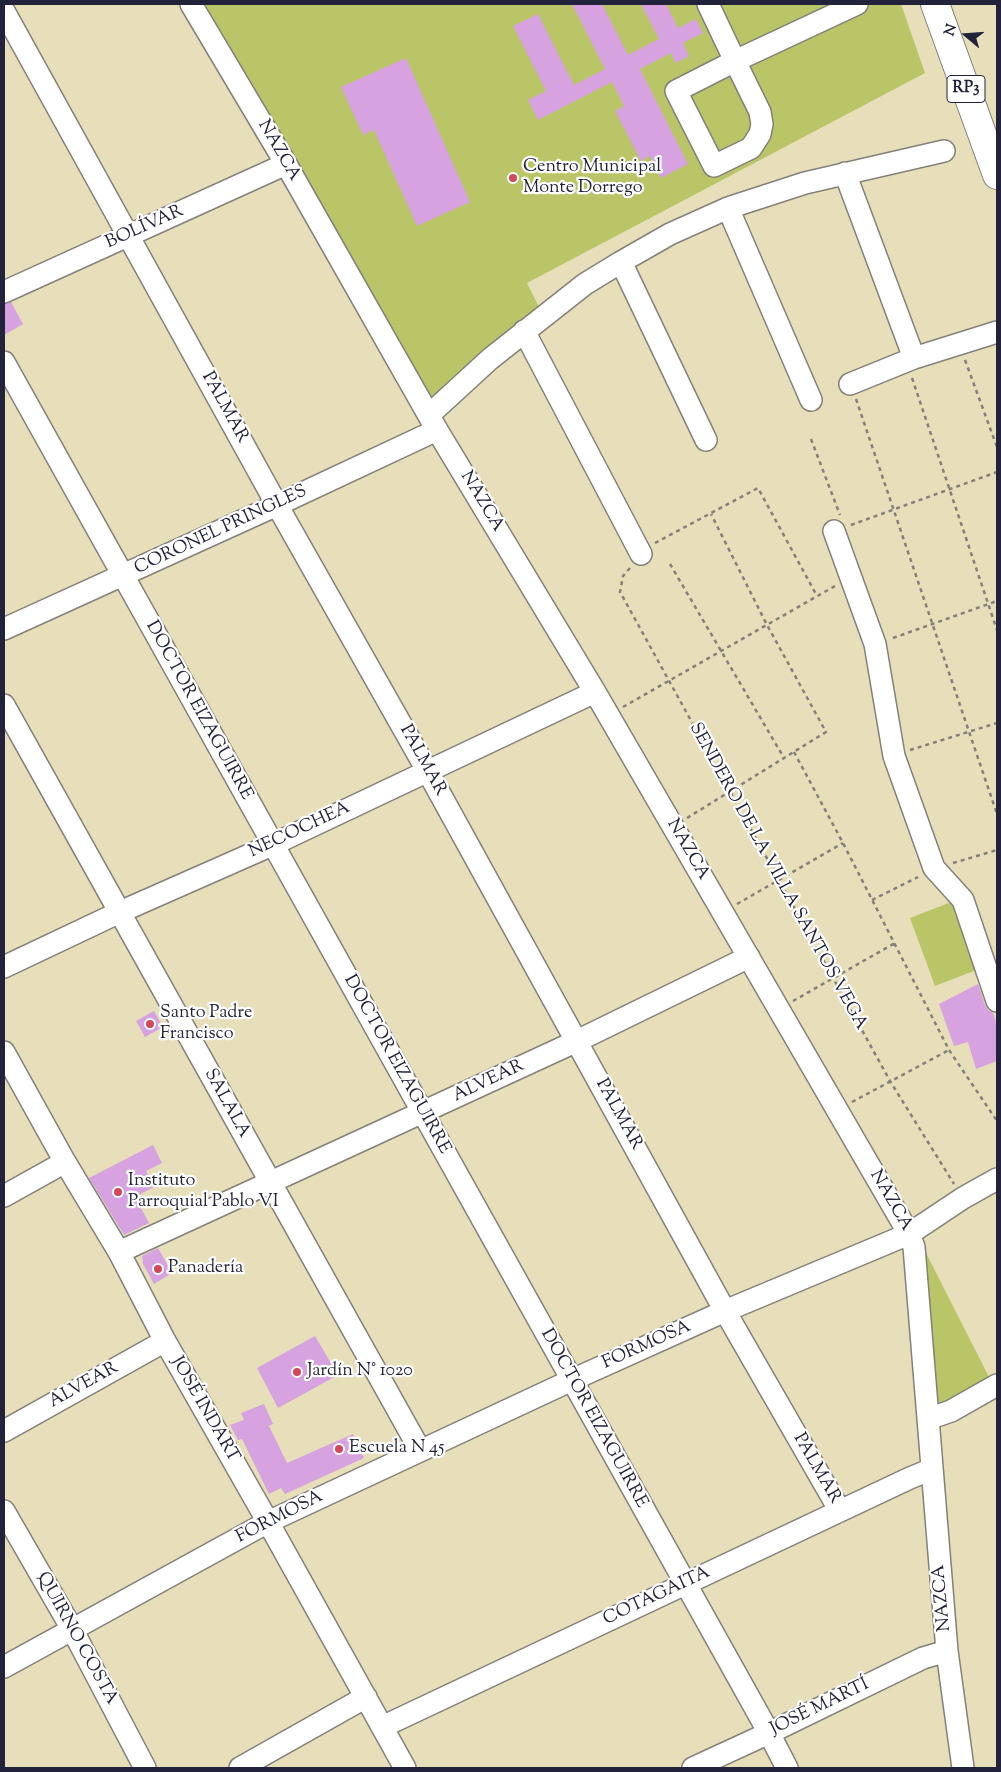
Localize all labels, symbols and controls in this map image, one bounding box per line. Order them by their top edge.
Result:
north arrow [941,10,991,60]
text: N [940,22,963,39]
road number: RP3 [947,76,985,102]
street label: NAZCA [252,116,304,186]
place label: Centro Municipal Monte Dorrego [523,157,661,200]
marker: Centro Municipal Monte Dorrego [507,172,519,184]
street label: BOLÍVAR [103,201,187,255]
street label: PALMAR [196,369,252,447]
street label: NAZCA [454,468,508,536]
street label: CORONEL PRINGLES [131,482,311,580]
street label: DOCTOR EIZAGUIRRE [140,618,256,804]
street label: SENDERO DE LA VILLA SANTOS VEGA [683,720,871,1034]
street label: PALMAR [394,722,450,800]
street label: NECOCHEA [246,798,354,864]
street label: NAZCA [661,815,713,885]
street label: DOCTOR EIZAGUIRRE [338,972,454,1158]
place label: Santo Padre Francisco [160,1003,252,1046]
marker: Santo Padre Francisco [144,1018,156,1030]
street label: ALVEAR [450,1056,528,1108]
street label: SALALA [198,1066,254,1142]
street label: PALMAR [590,1076,646,1154]
street label: NAZCA [864,1166,916,1236]
place label: Instituto Parroquial Pablo VI [128,1171,279,1214]
marker: Instituto Parroquial Pablo VI [112,1186,124,1198]
place label: Panadería [168,1258,243,1280]
marker: Panadería [152,1263,164,1275]
street label: FORMOSA [599,1317,695,1375]
street label: DOCTOR EIZAGUIRRE [535,1326,651,1512]
street label: JOSÉ INDART [165,1353,243,1467]
street label: ALVEAR [45,1358,123,1414]
place label: Jardín N° 1020 [307,1361,413,1383]
marker: Jardín N° 1020 [291,1366,303,1378]
street label: PALMAR [787,1430,845,1508]
place label: Escuela N 45 [349,1438,444,1460]
marker: Escuela N 45 [333,1443,345,1455]
street label: FORMOSA [233,1487,327,1549]
street label: COTAGAITA [600,1563,714,1631]
street label: NAZCA [929,1564,957,1632]
street label: QUIRNO COSTA [31,1569,121,1709]
street label: JOSÉ MARTÍ [767,1675,873,1741]

